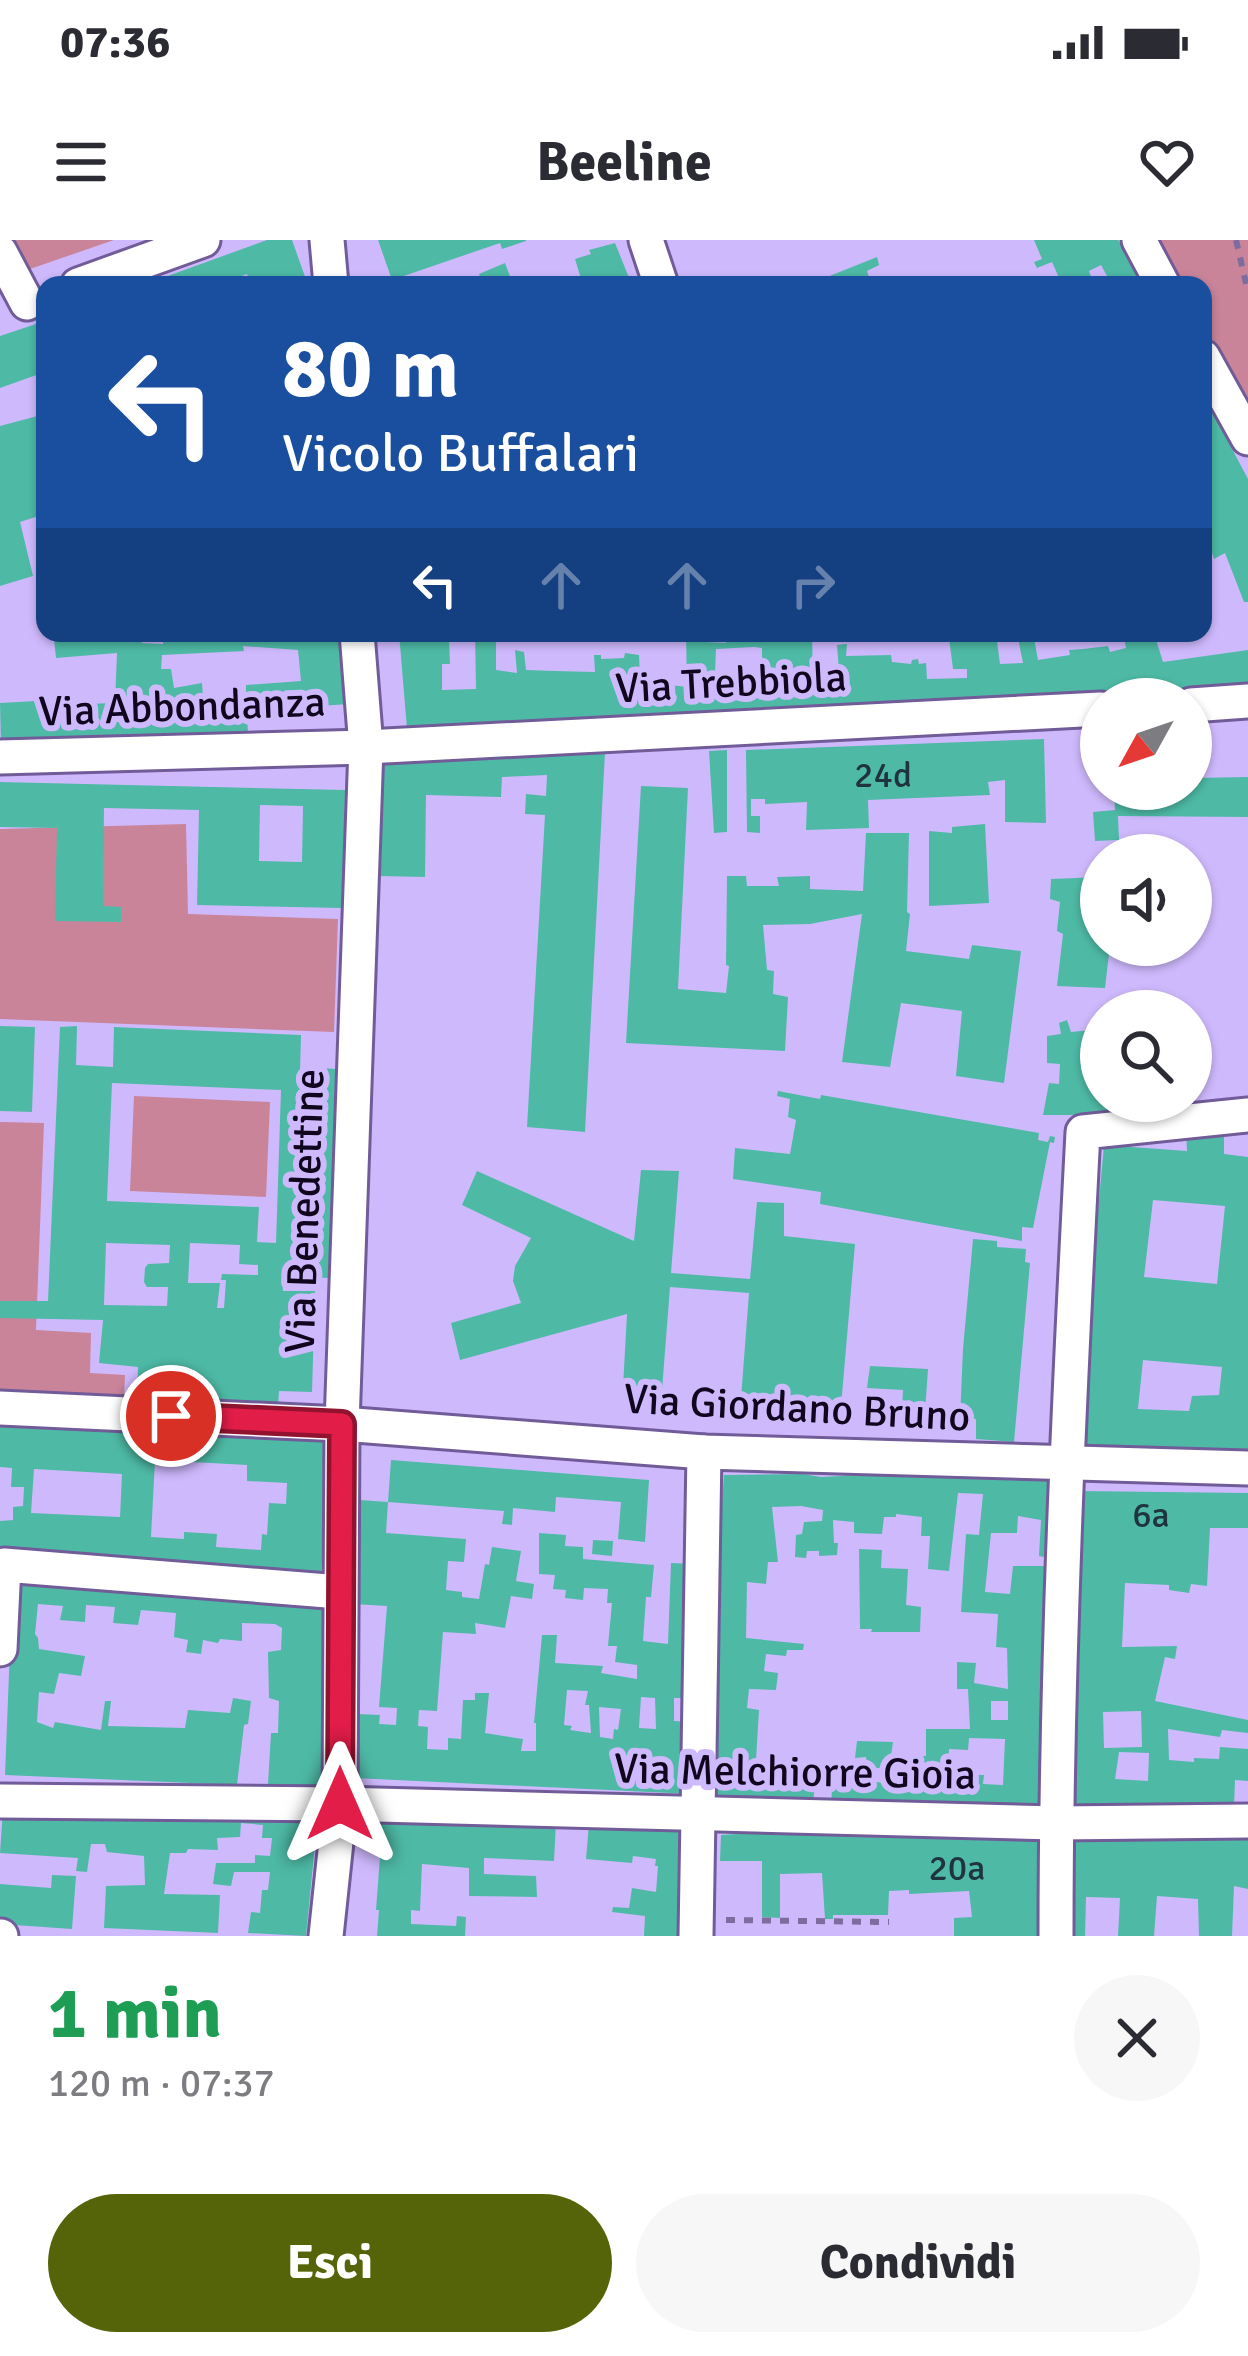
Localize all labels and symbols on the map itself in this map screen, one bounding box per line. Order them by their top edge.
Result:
street label: Via Trebbiola [614,651,848,715]
street label: Via Abbondanza [38,677,326,737]
north arrow [1080,678,1212,810]
house number: 24d [854,753,912,798]
street label: Via Benedettine [275,1068,335,1354]
pin [120,1365,222,1467]
street label: Via Giordano Bruno [622,1373,972,1443]
house number: 6a [1132,1493,1170,1538]
position arrow [277,1741,403,1867]
street label: Via Melchiorre Gioia [614,1743,976,1801]
house number: 20a [928,1846,986,1891]

